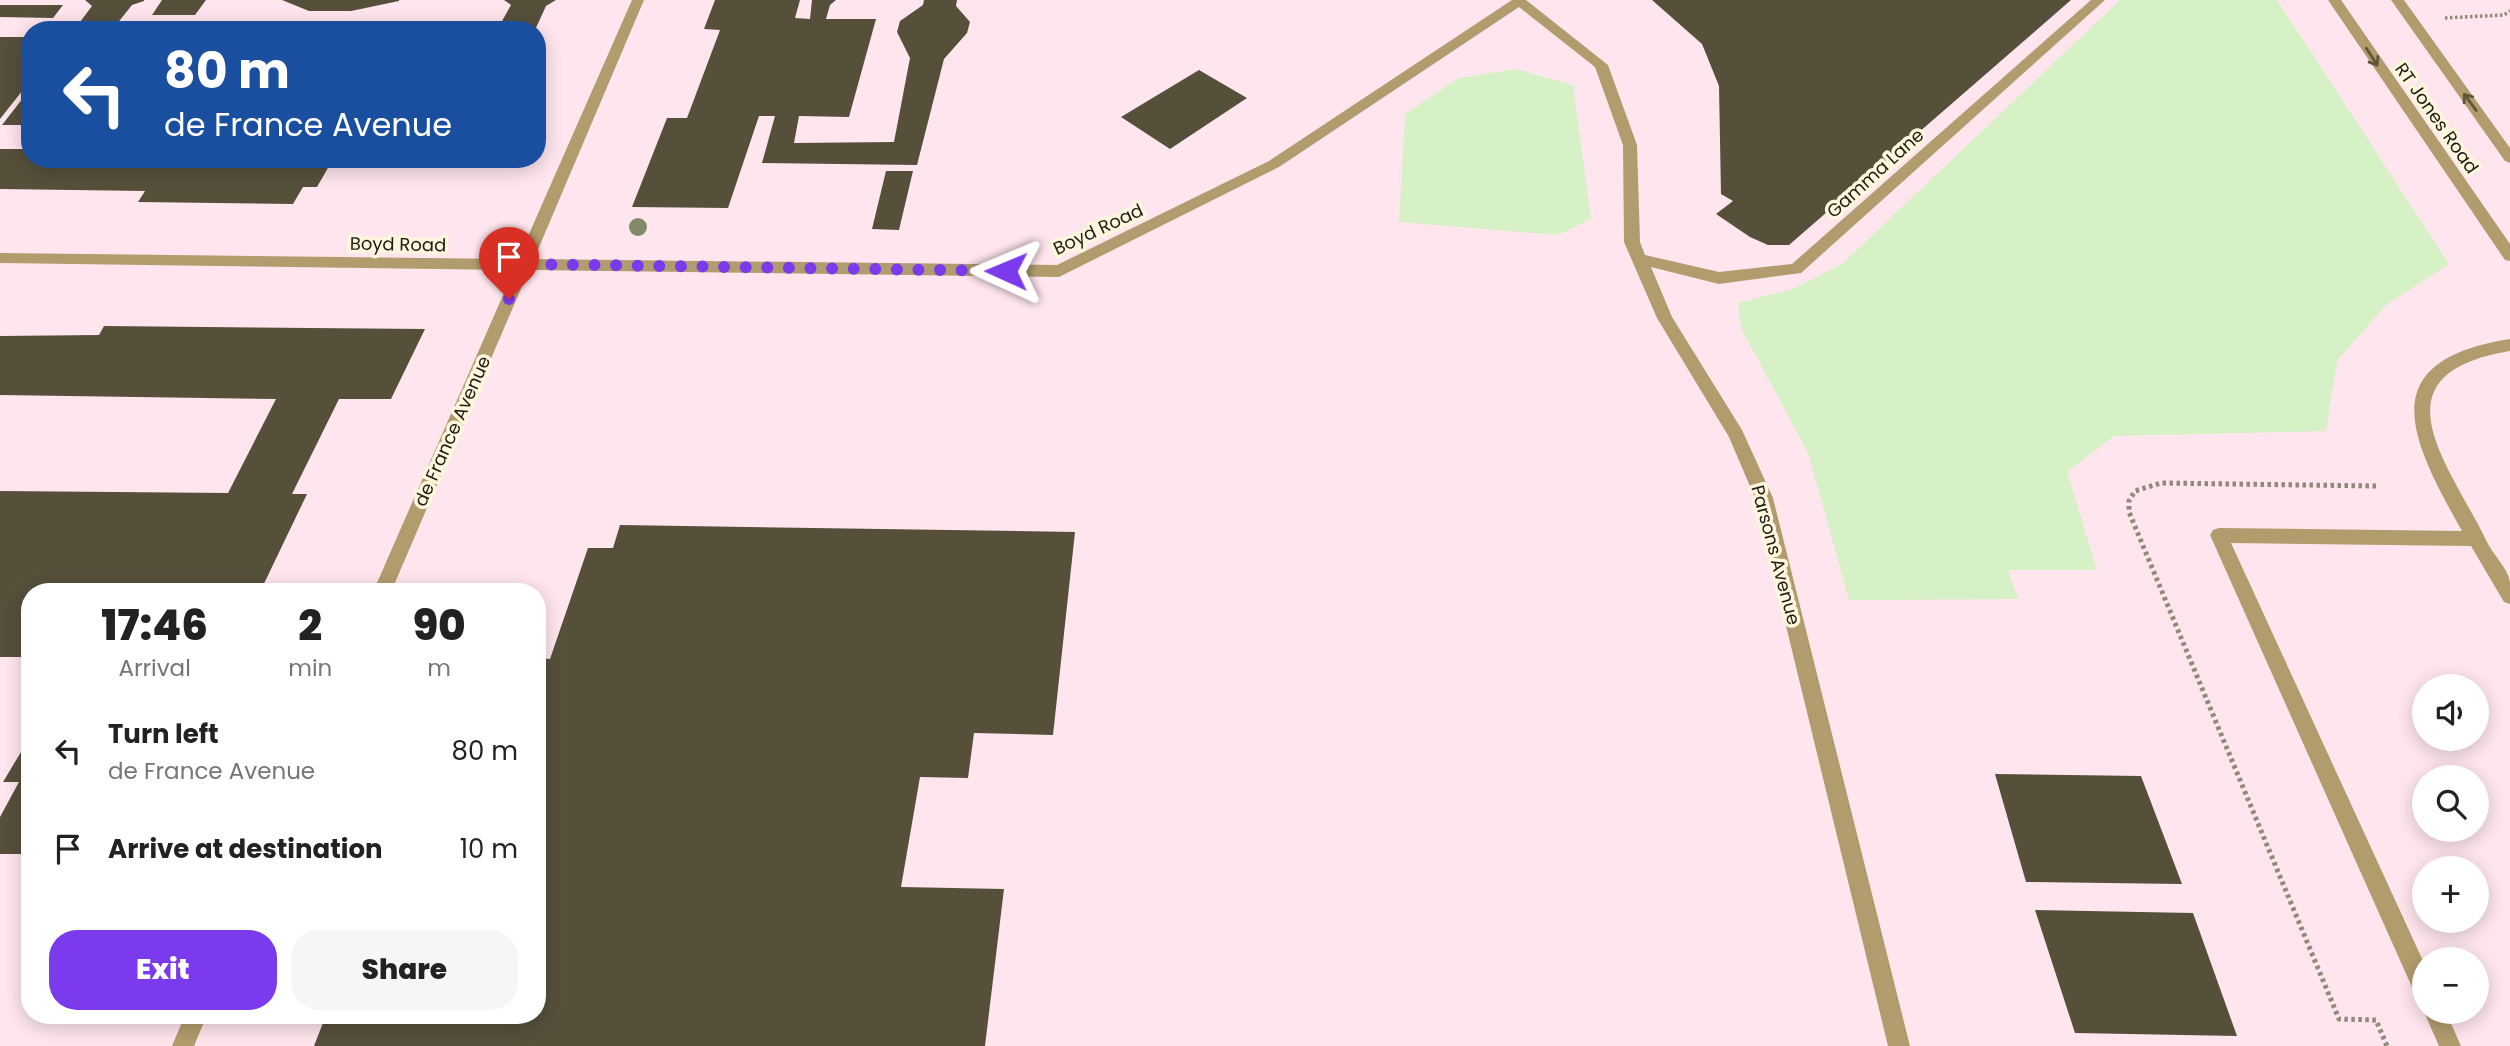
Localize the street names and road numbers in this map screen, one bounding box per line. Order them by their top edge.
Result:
street label: RT Jones Road [2389,57,2485,179]
street label: Gamma Lane [1821,123,1929,223]
street label: Boyd Road [1049,197,1147,261]
street label: Boyd Road [350,231,446,257]
street label: de France Avenue [408,352,496,510]
street label: Parsons Avenue [1745,482,1807,628]

